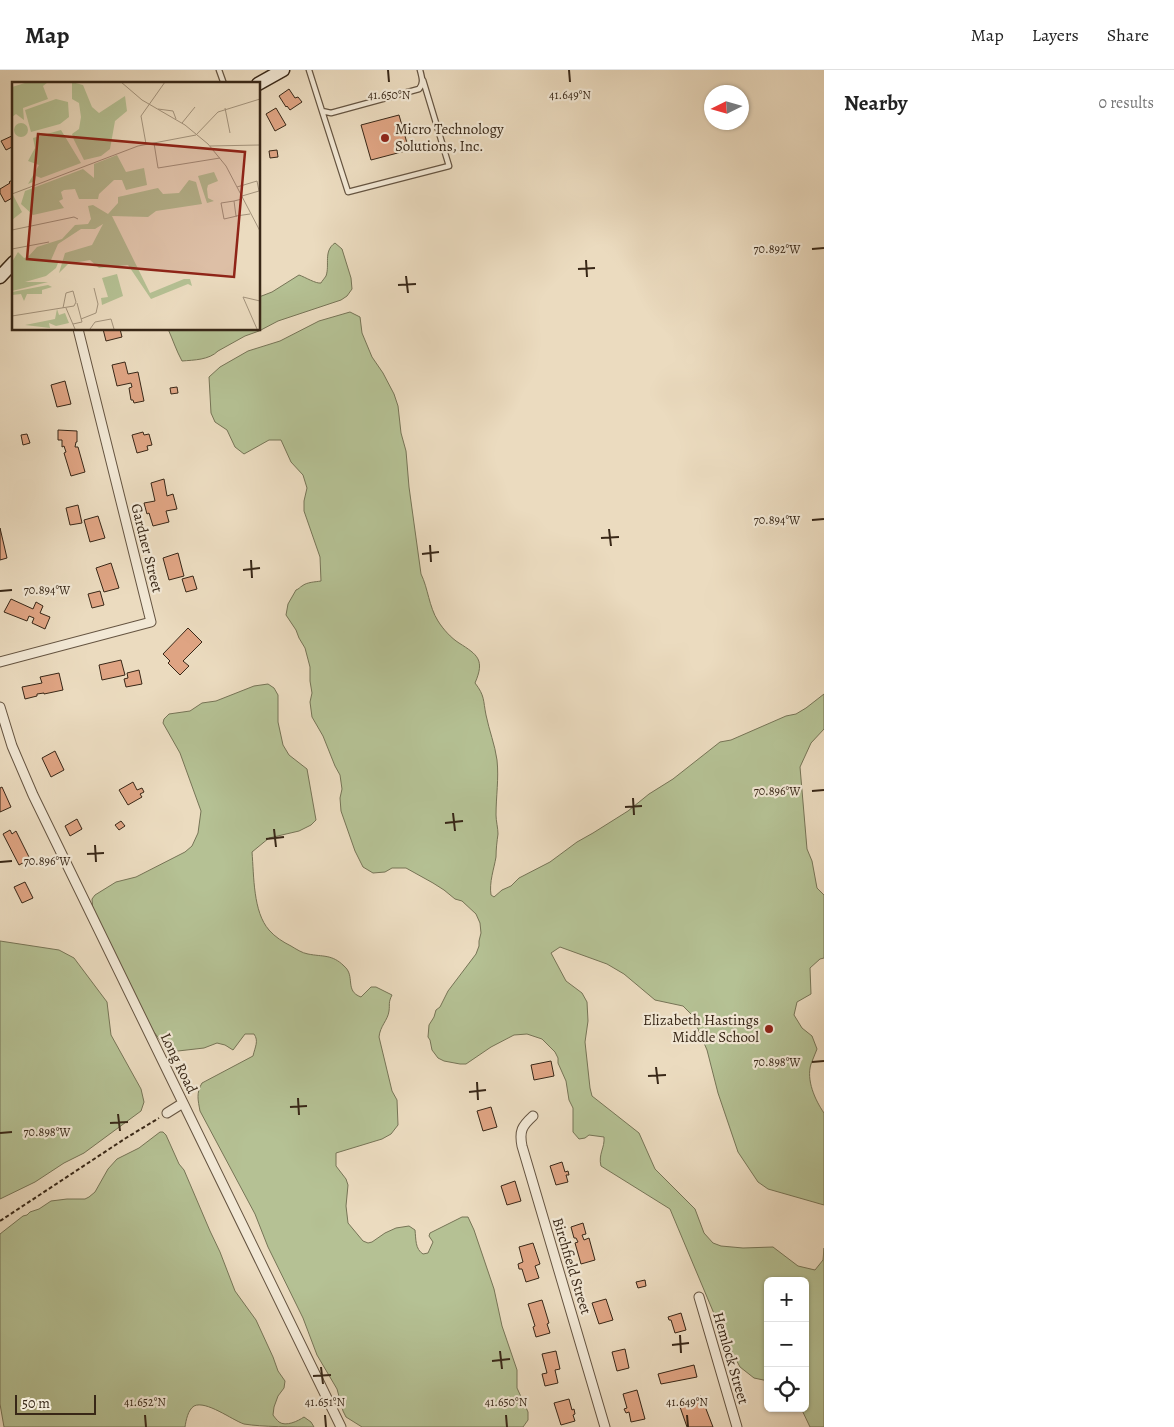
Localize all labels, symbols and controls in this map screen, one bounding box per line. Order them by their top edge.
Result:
text: Map [25,19,69,51]
text: Map [971,23,1004,47]
text: Layers [1032,23,1079,47]
text: Share [1107,23,1149,47]
inset map [12,82,260,330]
north arrow [704,85,749,130]
text: 41.650°N [368,87,411,103]
text: 41.649°N [549,87,591,103]
text: Nearby [844,89,907,117]
text: 0 results [1098,92,1154,114]
place label: Micro Technology Solutions, Inc. [395,119,504,156]
marker: Micro Technology Solutions, Inc. [379,132,391,144]
text: 70.892°W [754,241,801,257]
street label: Gardner Street [126,501,168,595]
text: 70.894°W [754,512,801,528]
text: 70.894°W [24,582,71,598]
text: 70.896°W [754,783,801,799]
text: 70.896°W [24,853,71,869]
place label: Elizabeth Hastings Middle School [643,1010,759,1047]
marker: Elizabeth Hastings Middle School [763,1023,775,1035]
street label: Long Road [156,1029,203,1097]
text: 70.898°W [753,1054,801,1070]
text: 70.898°W [23,1124,71,1140]
street label: Birchfield Street [548,1215,596,1317]
map controls [764,1277,809,1412]
button: + [764,1277,809,1322]
street label: Hemlock Street [708,1310,754,1406]
button: − [764,1322,809,1367]
button: locate [764,1367,809,1412]
scale bar [15,1392,96,1415]
text: 50 m [22,1394,50,1413]
text: 41.652°N [124,1394,166,1410]
text: 41.651°N [305,1394,345,1410]
text: 41.650°N [485,1394,528,1410]
text: 41.649°N [666,1394,708,1410]

